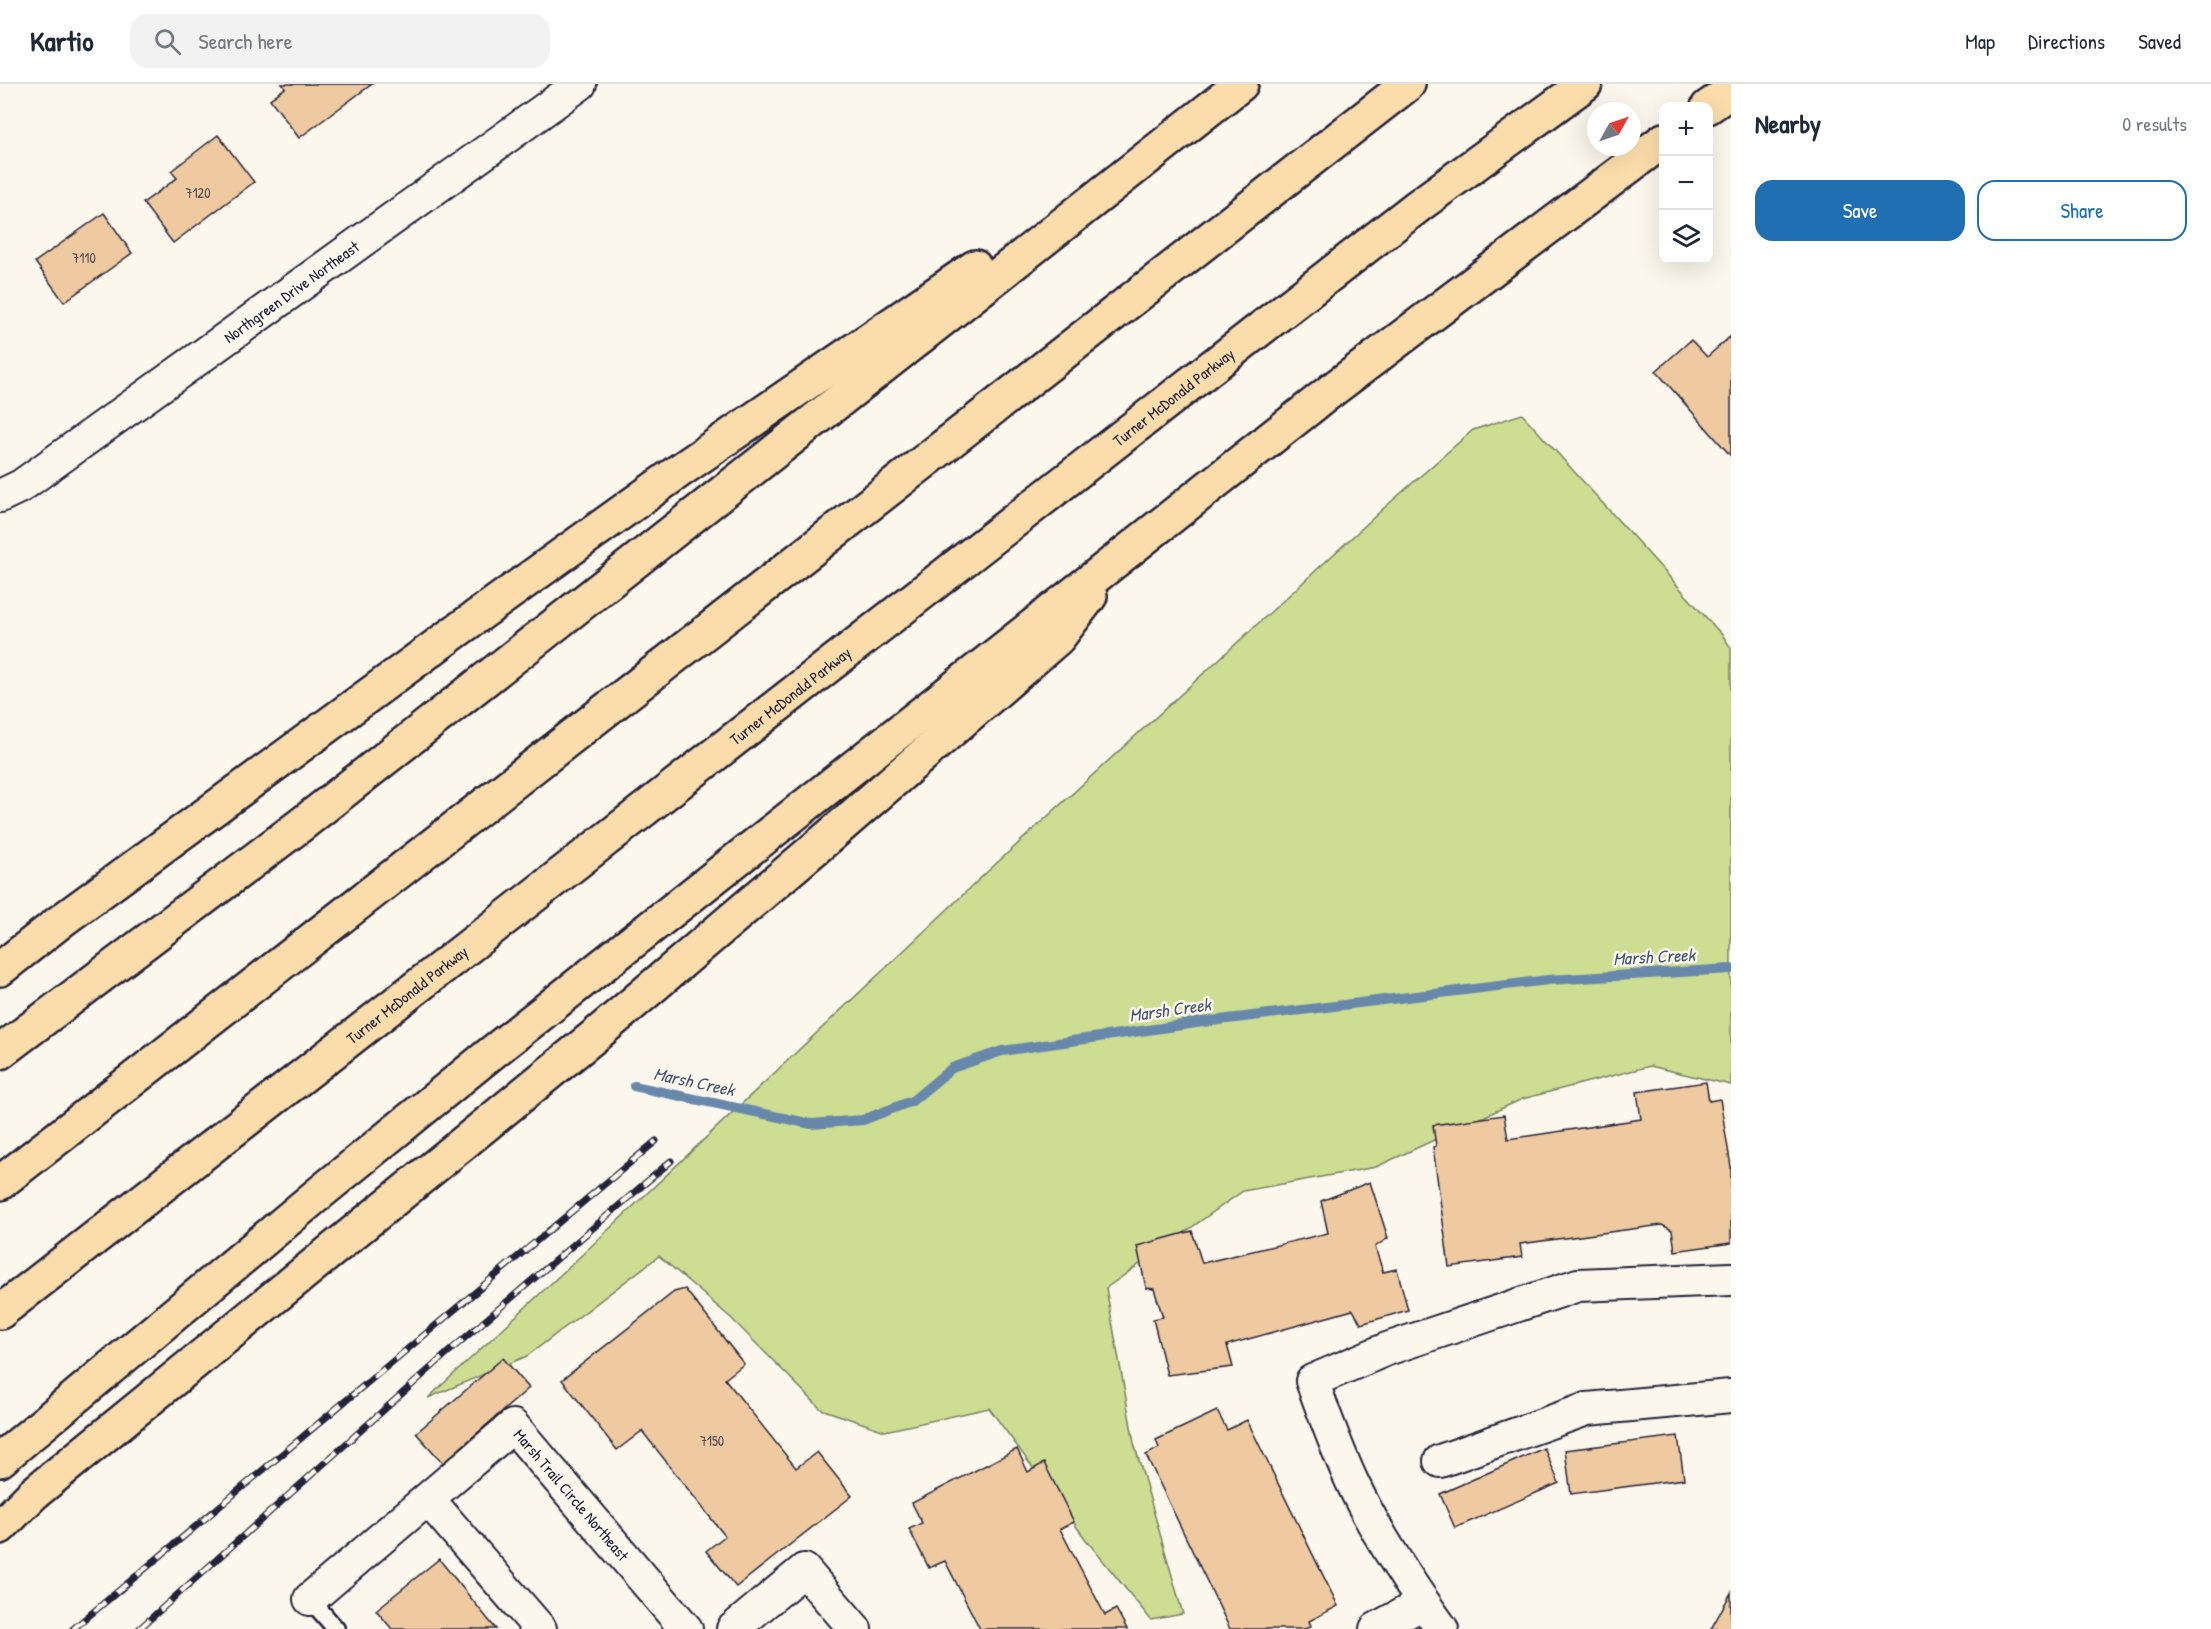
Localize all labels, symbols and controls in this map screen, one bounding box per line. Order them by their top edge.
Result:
search box [130,14,550,68]
text: Kartio [30,22,94,60]
icon: search [151,25,184,58]
text: Search here [199,26,293,56]
text: Map [1965,27,1995,56]
text: Directions [2028,27,2105,56]
text: Saved [2138,27,2181,56]
north arrow [1587,102,1641,156]
map controls [1659,102,1713,264]
button: + [1659,102,1713,156]
text: Nearby [1755,106,1821,141]
text: 0 results [2122,110,2187,137]
button: − [1659,156,1713,210]
button: Save [1755,180,1965,241]
button: Share [1977,180,2187,241]
house number: 7120 [186,183,210,202]
button: layers [1659,210,1713,264]
street label: Northgreen Drive Northeast [219,235,364,348]
house number: 7110 [72,248,96,267]
street label: Turner McDonald Parkway [1108,342,1239,451]
street label: Turner McDonald Parkway [725,641,856,750]
street label: Turner McDonald Parkway [342,940,472,1049]
water label: Marsh Creek [1612,942,1697,971]
water label: Marsh Creek [1128,991,1214,1028]
water label: Marsh Creek [651,1061,738,1103]
street label: Marsh Trail Circle Northeast [509,1424,634,1566]
house number: 7150 [700,1431,724,1450]

